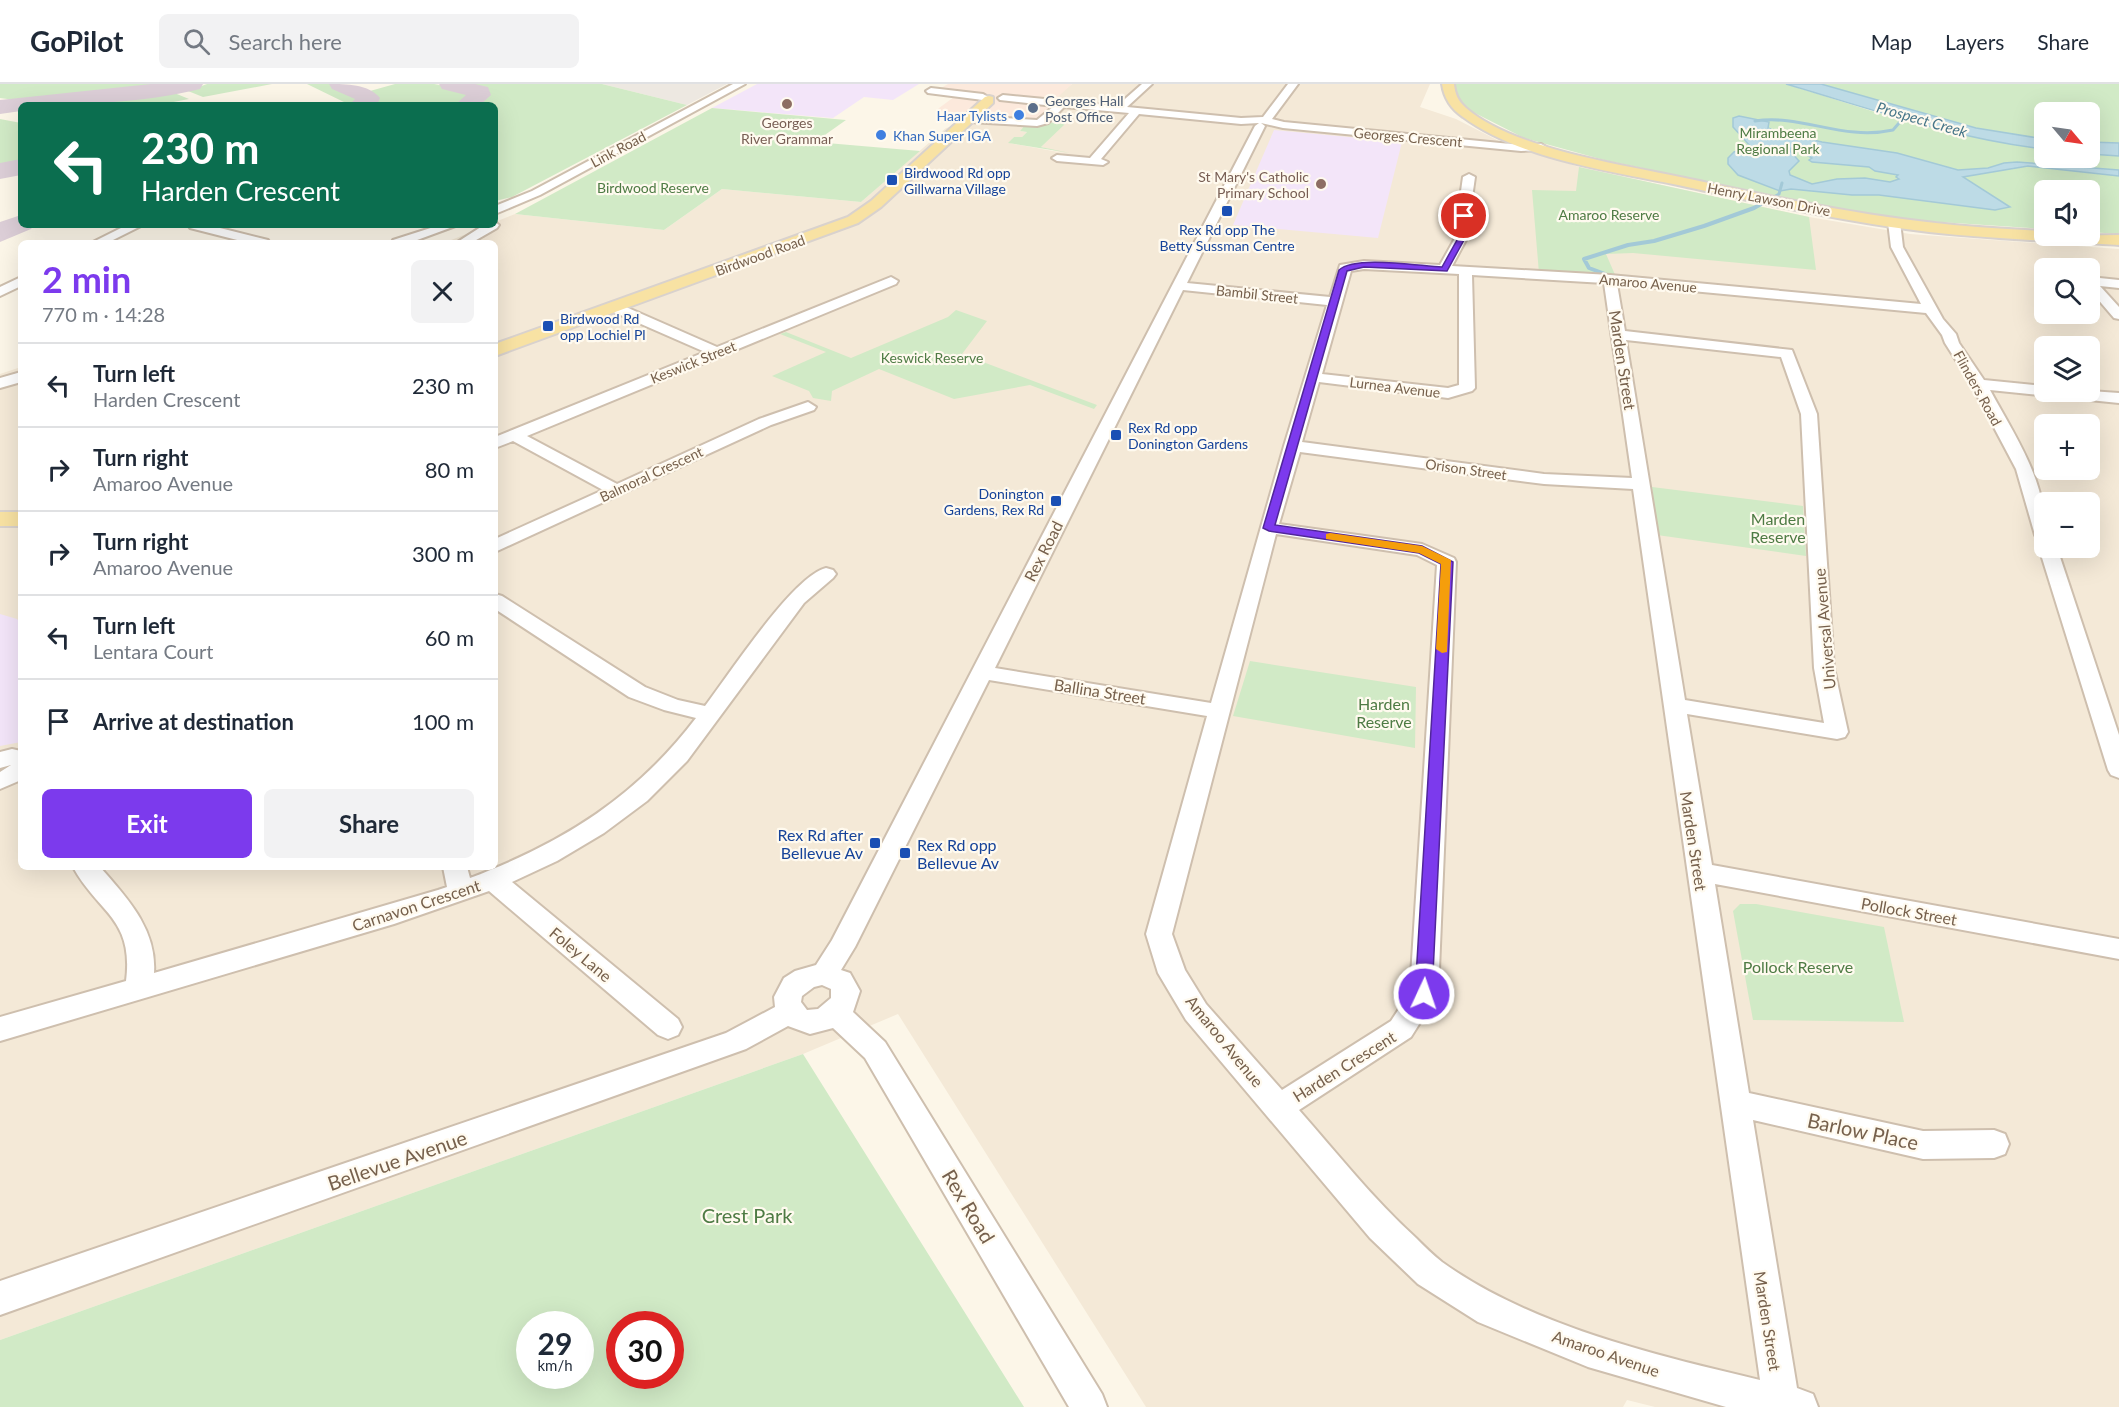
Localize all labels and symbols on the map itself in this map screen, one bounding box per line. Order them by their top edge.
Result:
place label: Georges Hall Post Office [1045,92,1124,125]
marker: Georges River Grammar [780,97,794,111]
water label: Prospect Creek [1875,97,1970,141]
marker: Georges Hall Post Office [1026,101,1040,115]
north arrow [2034,102,2100,168]
place label: Haar Tylists [937,107,1007,124]
marker: Haar Tylists [1012,108,1026,122]
place label: Georges River Grammar [741,114,833,147]
street label: Georges Crescent [1353,124,1463,150]
park label: Mirambeena Regional Park [1736,124,1821,157]
street label: Link Road [587,127,649,171]
place label: Khan Super IGA [893,127,991,144]
marker: Khan Super IGA [874,128,888,142]
place label: Birdwood Rd opp Gillwarna Village [904,164,1011,197]
place label: St Mary's Catholic Primary School [1198,168,1309,201]
marker: Birdwood Rd opp Gillwarna Village [885,173,899,187]
marker: St Mary's Catholic Primary School [1314,177,1328,191]
park label: Birdwood Reserve [597,179,709,196]
street label: Henry Lawson Drive [1706,179,1832,219]
pin [1438,190,1489,241]
marker: Rex Rd opp The Betty Sussman Centre [1220,204,1234,218]
park label: Amaroo Reserve [1559,206,1659,223]
place label: Rex Rd opp The Betty Sussman Centre [1159,221,1295,254]
street label: Birdwood Road [713,231,807,279]
street label: Amaroo Avenue [1598,270,1698,296]
street label: Bambil Street [1215,281,1299,307]
street label: Marden Street [1606,309,1640,411]
place label: Birdwood Rd opp Lochiel Pl [560,310,646,343]
marker: Birdwood Rd opp Lochiel Pl [541,319,555,333]
street label: Keswick Street [648,337,738,387]
street label: Flinders Road [1950,347,2006,429]
park label: Keswick Reserve [881,349,983,366]
street label: Lurnea Avenue [1349,373,1441,401]
place label: Rex Rd opp Donington Gardens [1128,419,1248,452]
marker: Rex Rd opp Donington Gardens [1109,428,1123,442]
street label: Balmoral Crescent [597,443,705,505]
street label: Orison Street [1424,455,1508,483]
place label: Donington Gardens, Rex Rd [944,485,1044,518]
marker: Donington Gardens, Rex Rd [1049,494,1063,508]
park label: Marden Reserve [1750,509,1806,546]
street label: Rex Road [1020,518,1066,584]
street label: Universal Avenue [1809,568,1839,690]
street label: Ballina Street [1053,674,1148,708]
park label: Harden Reserve [1356,694,1412,731]
street label: Marden Street [1677,790,1711,892]
place label: Rex Rd after Bellevue Av [777,825,864,862]
place label: Rex Rd opp Bellevue Av [917,835,1000,872]
marker: Rex Rd after Bellevue Av [868,836,882,850]
marker: Rex Rd opp Bellevue Av [898,846,912,860]
street label: Carnavon Crescent [350,875,483,935]
street label: Pollock Street [1860,893,1959,929]
street label: Foley Lane [546,923,616,985]
park label: Pollock Reserve [1743,957,1853,976]
position arrow [1392,962,1456,1026]
street label: Amaroo Avenue [1182,991,1268,1091]
street label: Harden Crescent [1289,1027,1399,1105]
street label: Barlow Place [1805,1108,1921,1154]
street label: Bellevue Avenue [324,1125,470,1195]
street label: Rex Road [938,1165,1000,1247]
park label: Crest Park [702,1203,793,1227]
street label: Marden Street [1751,1270,1785,1372]
speed limit sign: 30 [606,1311,684,1389]
street label: Amaroo Avenue [1550,1326,1662,1380]

